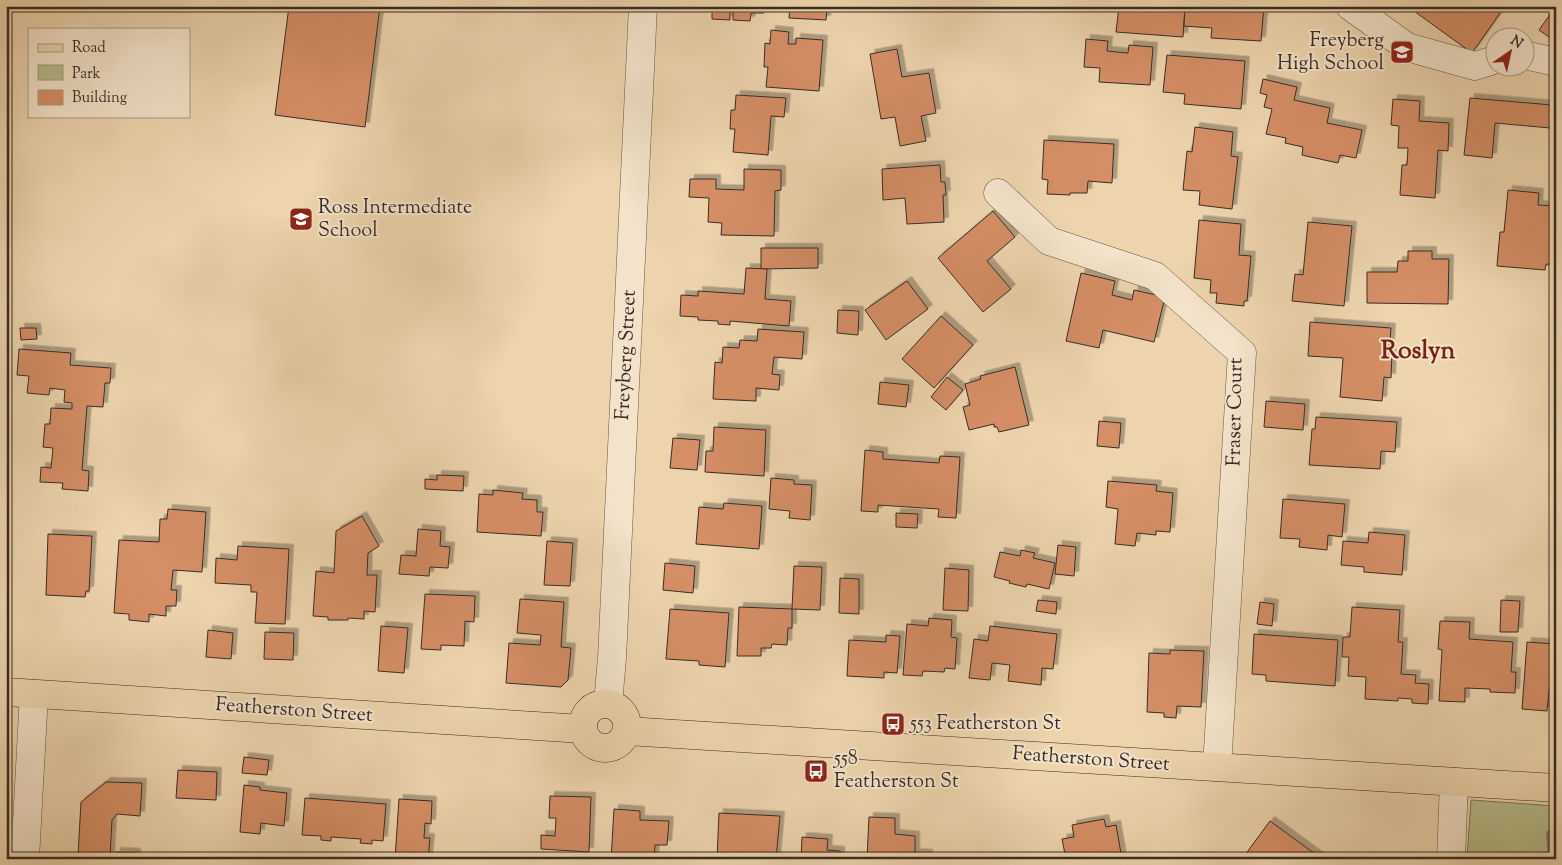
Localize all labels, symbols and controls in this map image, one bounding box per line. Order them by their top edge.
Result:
place label: Freyberg High School [1277,27,1384,79]
legend [28,28,190,118]
north arrow [1484,28,1534,78]
text: N [1506,31,1526,54]
text: Road [72,38,106,59]
school or university icon: Freyberg High School [1389,39,1415,65]
text: Park [72,64,101,85]
text: Building [72,88,127,109]
place label: Ross Intermediate School [318,194,472,246]
school or university icon: Ross Intermediate School [288,206,314,232]
street label: Freyberg Street [609,289,645,421]
district label: Roslyn [1381,334,1456,370]
street label: Fraser Court [1221,357,1251,467]
street label: Featherston Street [214,691,374,731]
place label: 553 Featherston St [909,710,1061,739]
bus stop icon: 553 Featherston St [880,711,906,737]
street label: Featherston Street [1011,740,1171,780]
place label: 558 Featherston St [833,745,959,797]
bus stop icon: 558 Featherston St [803,758,829,784]

